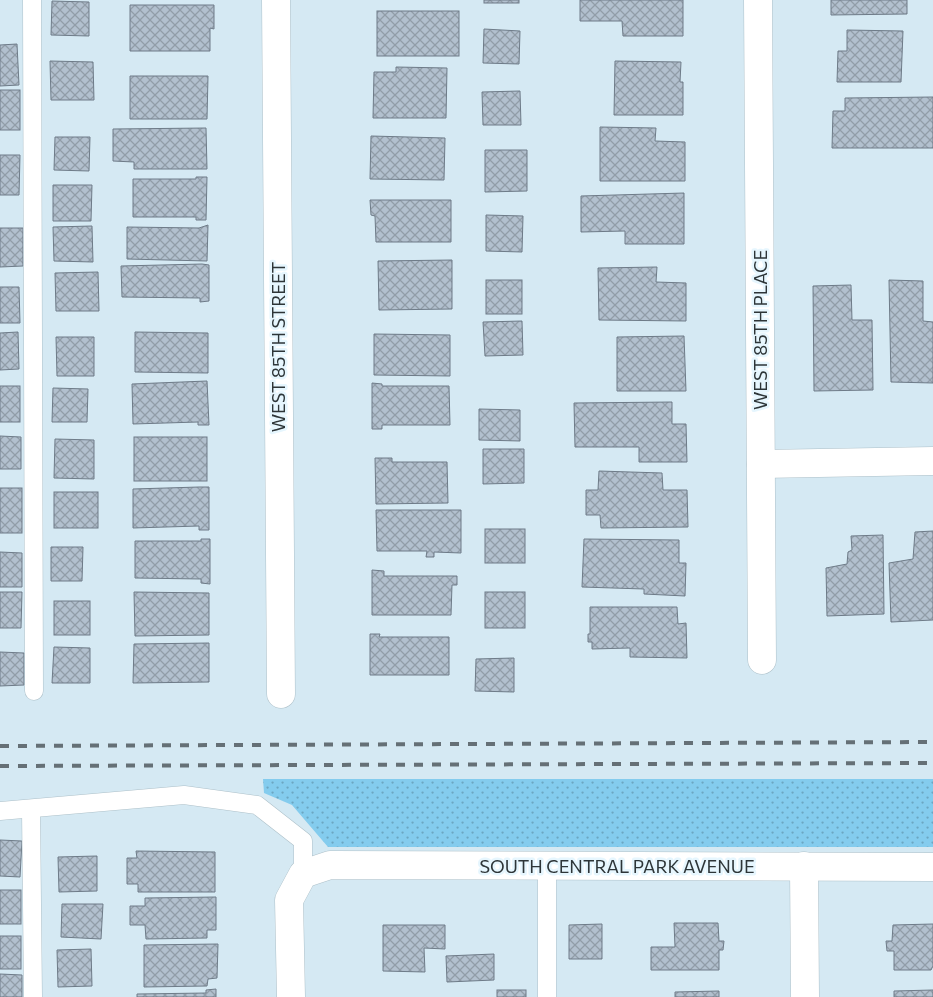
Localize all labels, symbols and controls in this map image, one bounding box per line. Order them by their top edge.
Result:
street label: WEST 85TH PLACE [749,250,771,410]
street label: WEST 85TH STREET [267,262,289,432]
street label: SOUTH CENTRAL PARK AVENUE [479,855,755,877]

